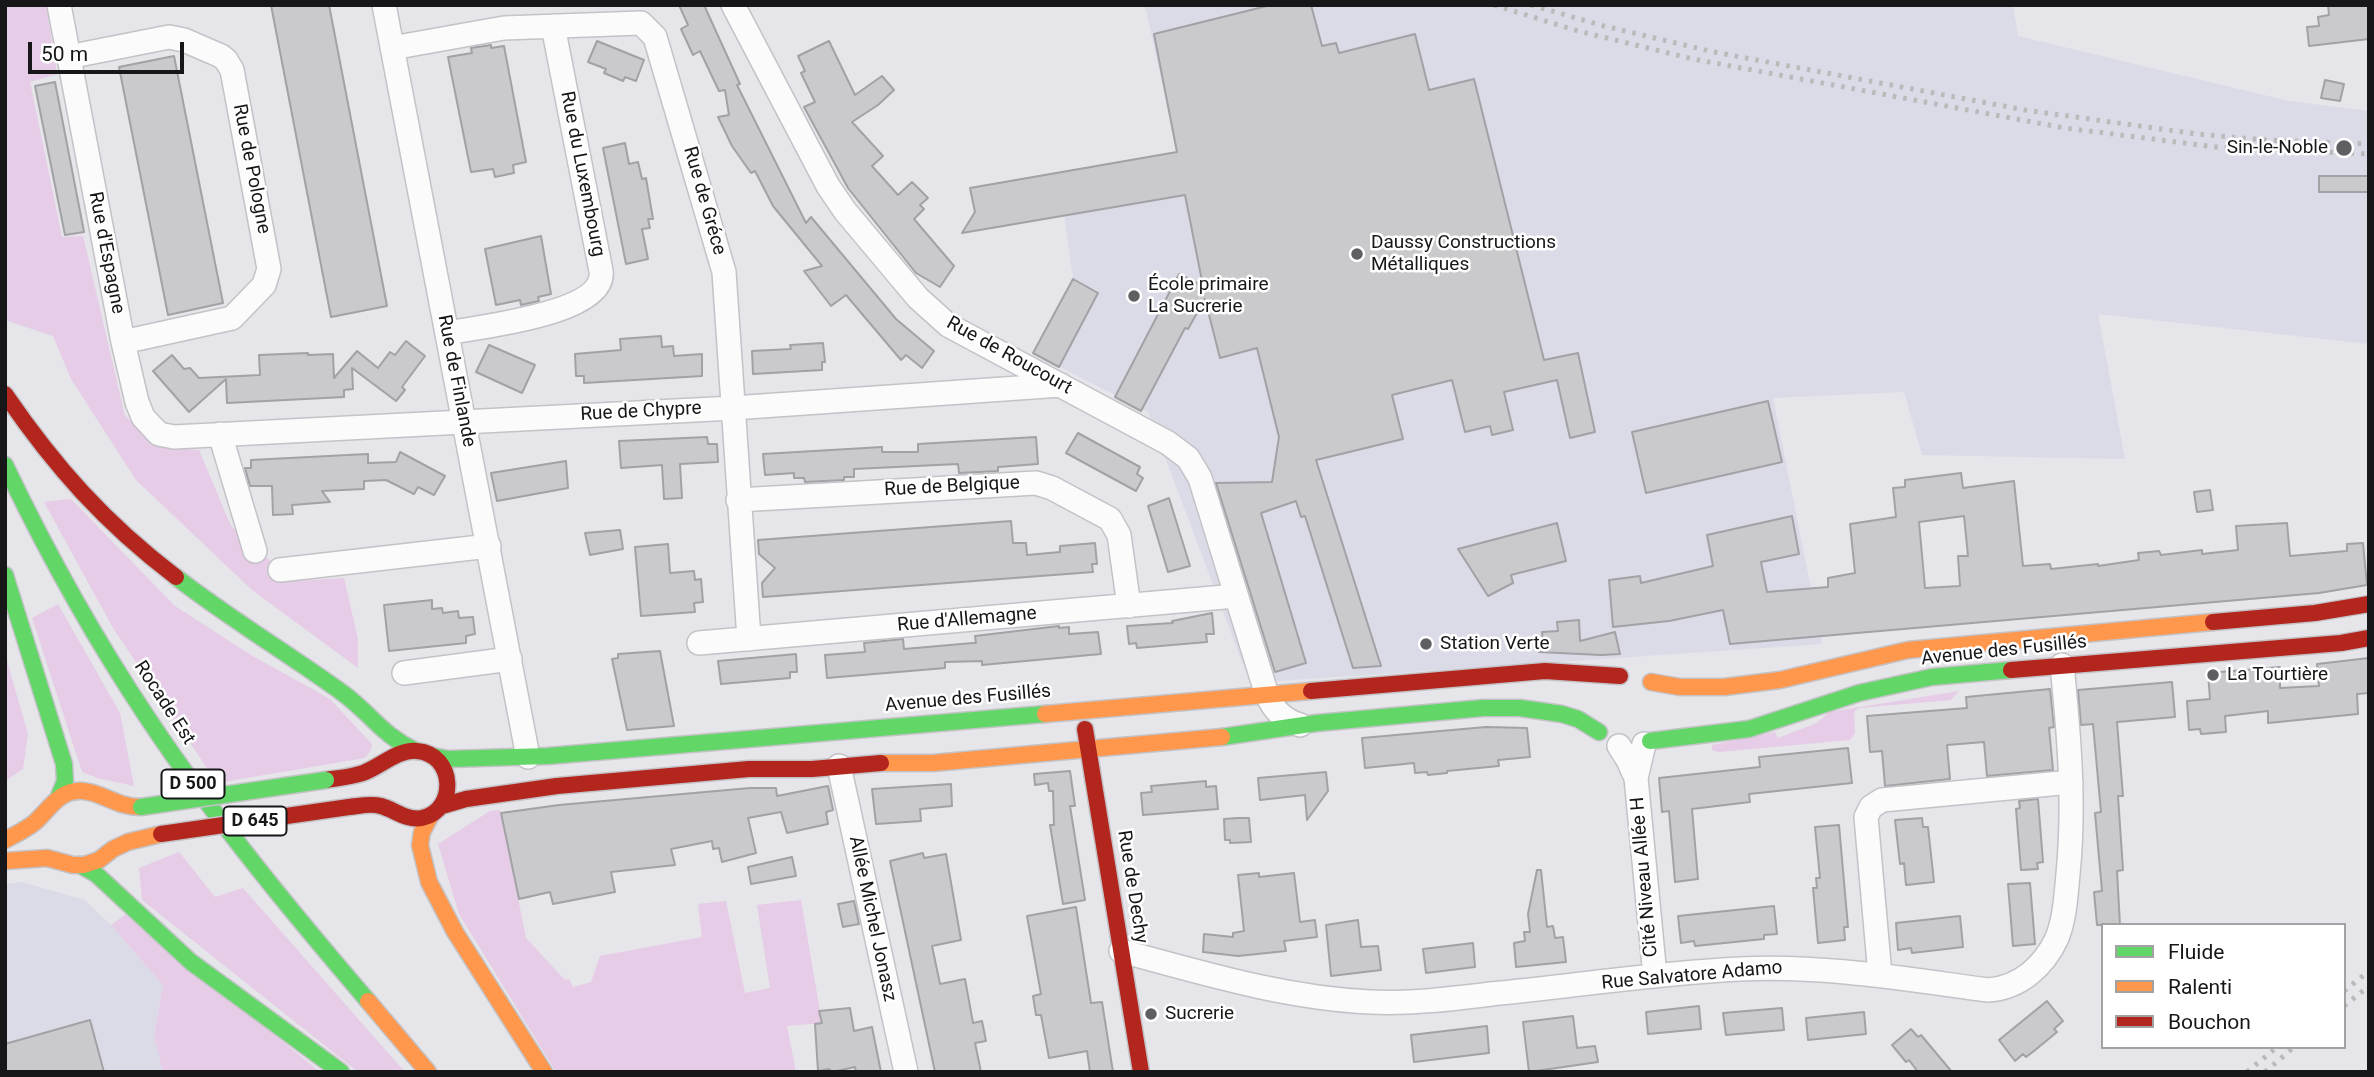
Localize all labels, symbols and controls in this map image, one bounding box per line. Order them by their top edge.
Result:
scale bar [32,28,187,72]
text: 50 m [41,42,88,66]
street label: Rue du Luxembourg [555,89,609,259]
street label: Rue de Pologne [227,102,275,236]
place label: Sin-le-Noble [2227,137,2328,159]
marker: Sin-le-Noble [2334,138,2354,158]
street label: Rue de Gréce [678,144,730,258]
street label: Rue d'Espagne [83,190,129,316]
place label: Daussy Constructions Métalliques [1371,232,1556,276]
marker: Daussy Constructions Métalliques [1349,246,1365,262]
place label: École primaire La Sucrerie [1148,274,1268,318]
marker: École primaire La Sucrerie [1126,288,1142,304]
street label: Rue de Roucourt [942,312,1076,400]
street label: Rue de Finlande [432,313,480,449]
street label: Rue de Chypre [580,397,702,427]
street label: Rue de Belgique [884,472,1020,502]
street label: Rue d'Allemagne [896,603,1038,637]
street label: Avenue des Fusillés [1920,631,2088,671]
place label: Station Verte [1440,633,1550,655]
marker: Station Verte [1418,636,1434,652]
street label: Rocade Est [129,657,199,749]
place label: La Tourtière [2227,664,2328,686]
marker: La Tourtière [2205,667,2221,683]
street label: Avenue des Fusillés [884,680,1052,718]
road number: D 500 [162,770,224,798]
street label: Cité Niveau Allée H [1627,796,1663,958]
road number: D 645 [224,806,286,836]
street label: Rue de Dechy [1112,829,1152,945]
street label: Allée Michel Jonasz [843,834,901,1004]
legend [2101,923,2346,1049]
text: Fluide [2168,940,2224,964]
street label: Rue Salvatore Adamo [1601,957,1783,995]
text: Ralenti [2168,975,2232,999]
place label: Sucrerie [1165,1003,1234,1025]
marker: Sucrerie [1143,1006,1159,1022]
text: Bouchon [2168,1010,2251,1034]

